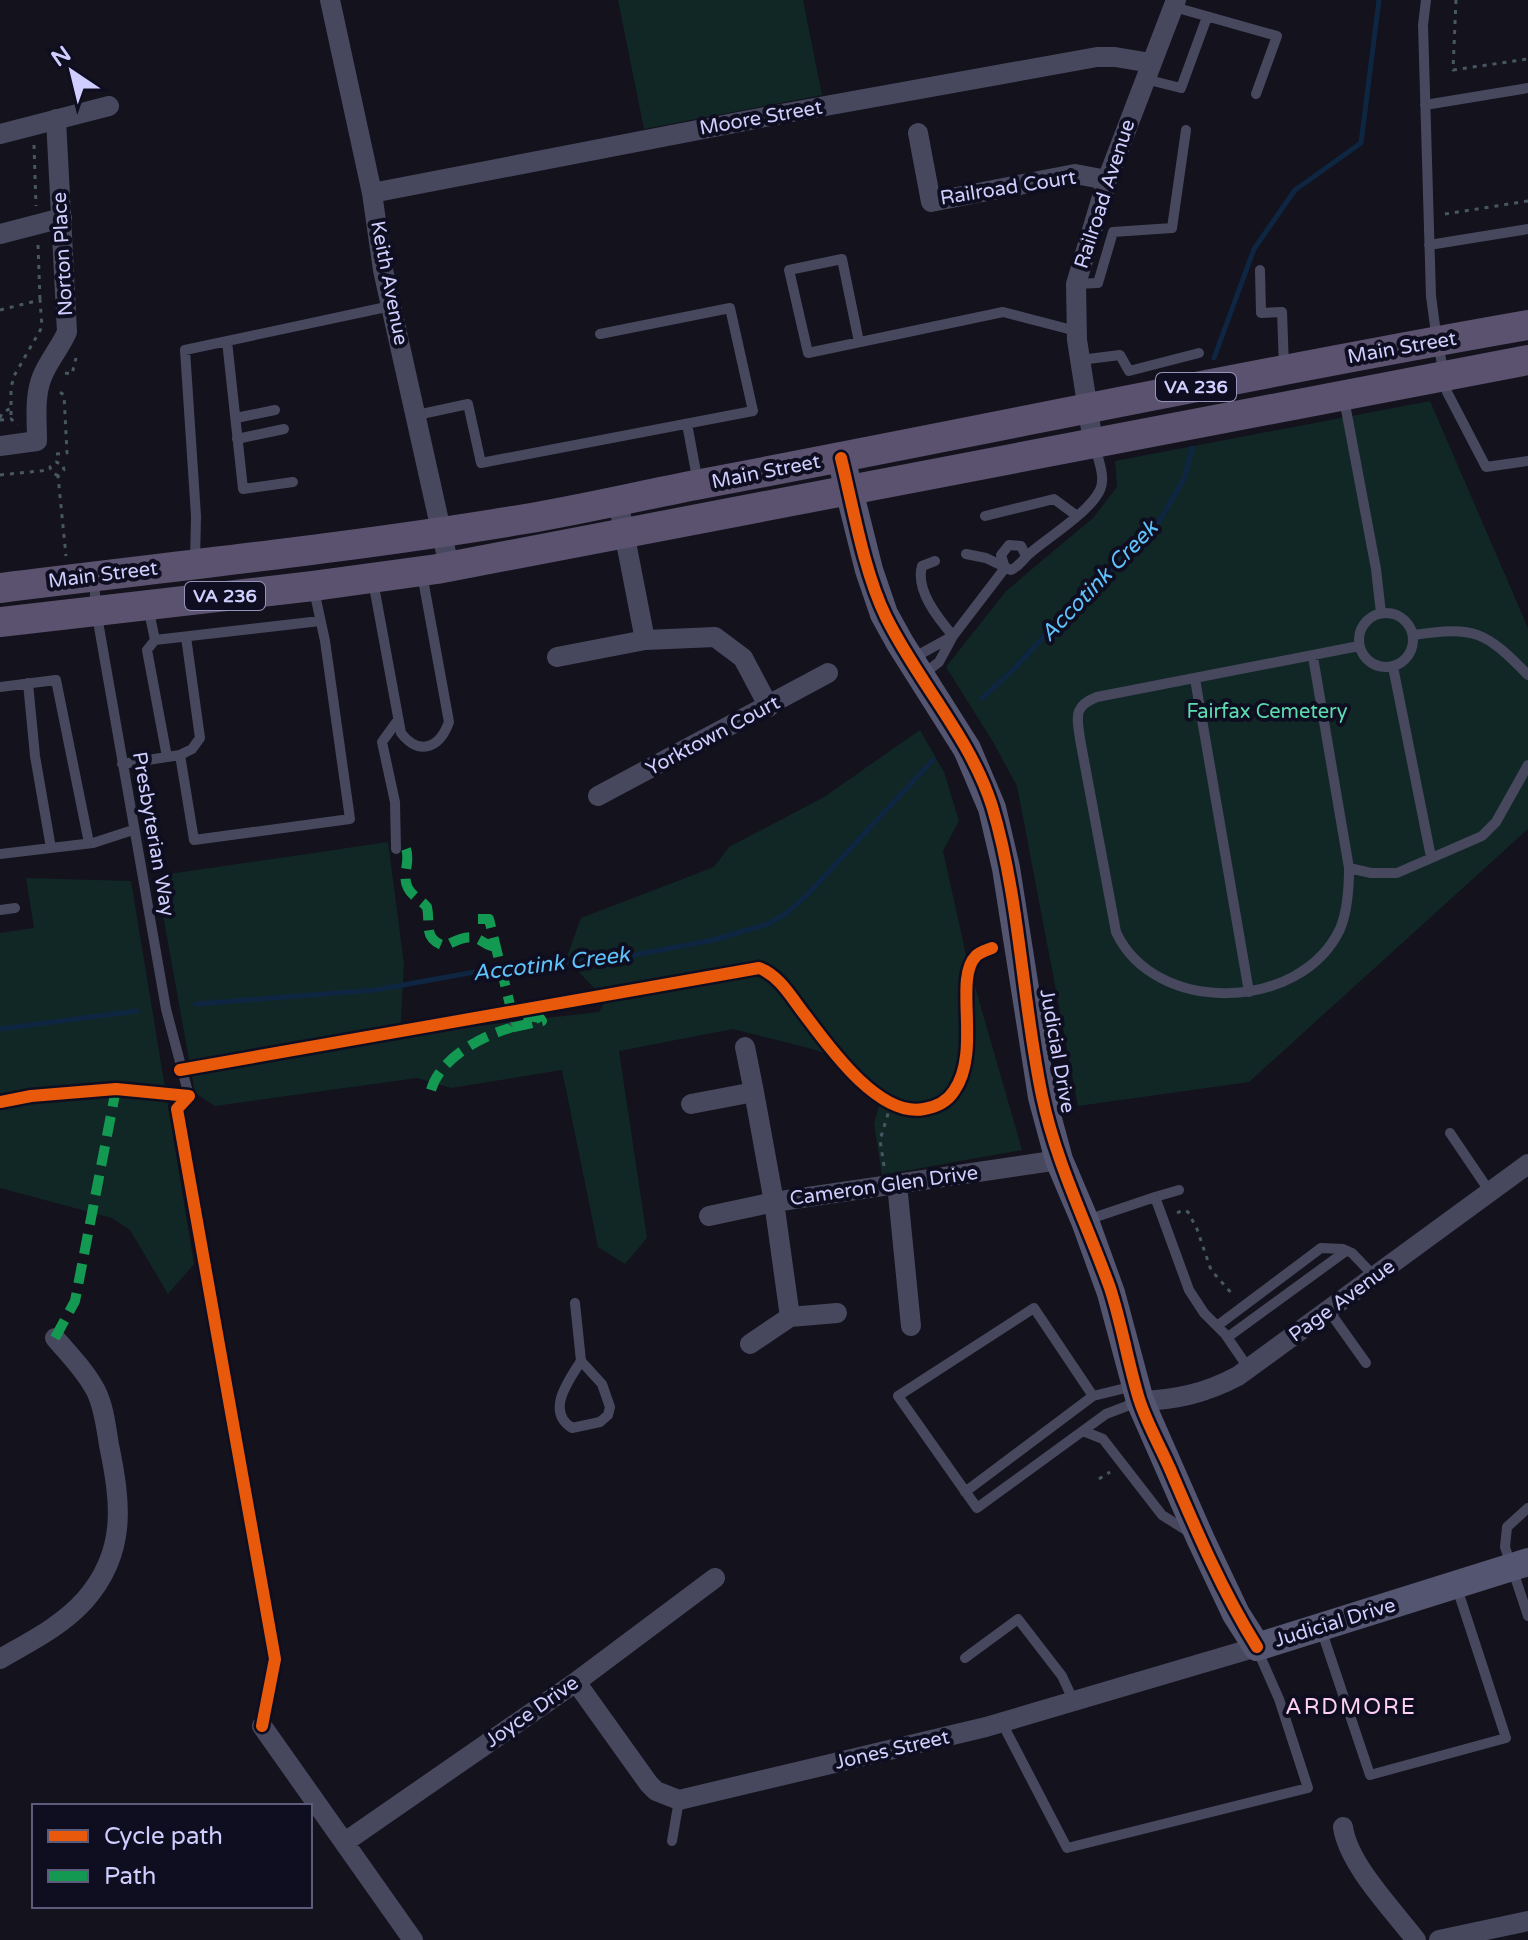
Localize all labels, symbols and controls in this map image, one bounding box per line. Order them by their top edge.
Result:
north arrow [32,32,112,112]
text: N [46,41,76,72]
street label: Moore Street [698,95,825,141]
street label: Railroad Avenue [1070,116,1140,272]
street label: Railroad Court [938,165,1078,211]
street label: Norton Place [48,191,78,317]
street label: Keith Avenue [365,219,413,347]
street label: Main Street [1346,327,1459,369]
road number: VA 236 [1156,373,1236,401]
street label: Main Street [710,450,823,494]
water label: Accotink Creek [1035,514,1165,647]
street label: Main Street [47,556,159,594]
road number: VA 236 [185,582,265,610]
street label: Yorktown Court [642,691,784,781]
park label: Fairfax Cemetery [1187,700,1348,724]
street label: Presbyterian Way [127,750,179,918]
water label: Accotink Creek [471,941,633,987]
street label: Judicial Drive [1034,987,1080,1115]
street label: Cameron Glen Drive [788,1161,980,1211]
street label: Page Avenue [1284,1255,1400,1347]
street label: Judicial Drive [1272,1593,1398,1653]
street label: Joyce Drive [481,1671,583,1753]
district label: ARDMORE [1285,1694,1417,1720]
street label: Jones Street [832,1725,952,1775]
legend [32,1804,312,1908]
text: Cycle path [104,1822,223,1851]
text: Path [104,1862,157,1891]

